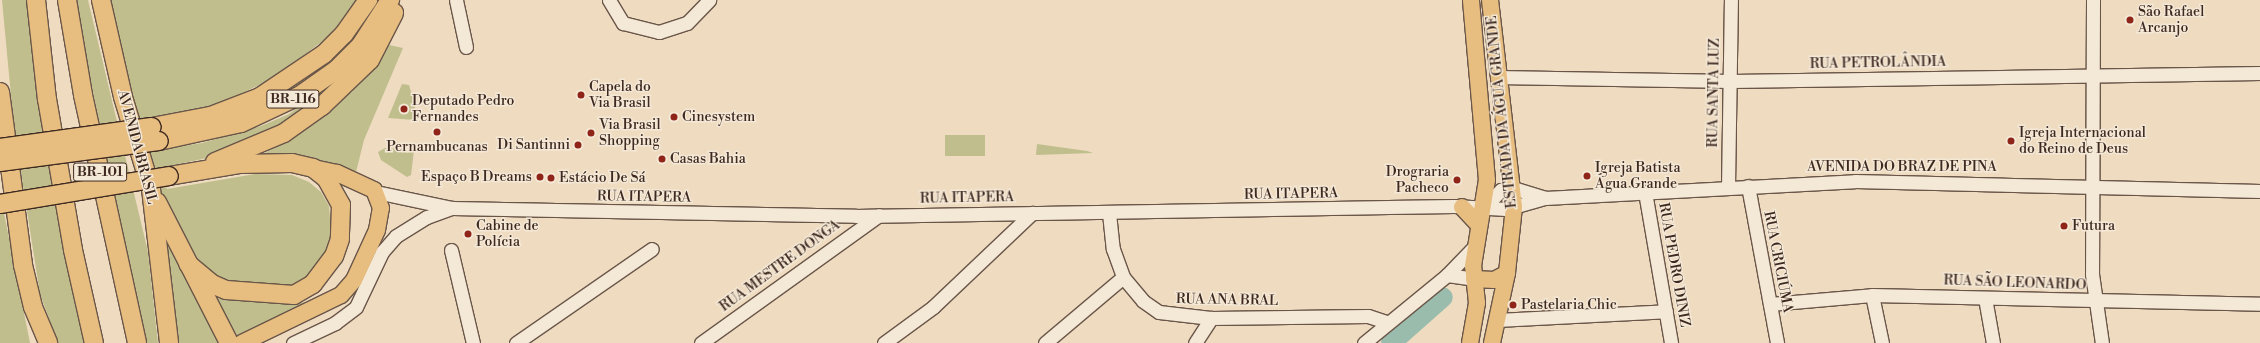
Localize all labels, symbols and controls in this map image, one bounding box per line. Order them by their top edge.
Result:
place label: São Rafael Arcanjo [2138,4,2204,36]
street label: ESTRADA DA ÁGUA GRANDE [1484,15,1520,209]
marker: São Rafael Arcanjo [2125,15,2135,25]
street label: RUA SANTA LUZ [1705,38,1723,148]
street label: RUA PETROLÂNDIA [1810,53,1946,73]
place label: Capela do Via Brasil [589,79,651,112]
street label: AVENIDA BRASIL [114,88,160,206]
road number: BR-116 [266,88,320,110]
marker: Capela do Via Brasil [576,90,586,100]
place label: Deputado Pedro Fernandes [412,93,514,126]
marker: Deputado Pedro Fernandes [399,104,409,114]
place label: Cinesystem [682,109,755,125]
marker: Cinesystem [669,112,679,122]
place label: Via Brasil Shopping [599,117,661,150]
place label: Igreja Internacional do Reino de Deus [2019,125,2146,158]
marker: Pernambucanas [432,127,442,137]
marker: Via Brasil Shopping [586,128,596,138]
marker: Igreja Internacional do Reino de Deus [2006,136,2016,146]
place label: Di Santinni [497,137,570,153]
place label: Pernambucanas [386,139,488,155]
marker: Di Santinni [573,140,583,150]
place label: Casas Bahia [670,151,746,167]
marker: Casas Bahia [657,154,667,164]
street label: AVENIDA DO BRAZ DE PINA [1807,159,1997,175]
place label: Igreja Batista Água Grande [1595,160,1680,192]
road number: BR-101 [73,161,127,183]
place label: Drograria Pacheco [1386,164,1449,196]
place label: Espaço B Dreams [421,169,532,185]
place label: Estácio De Sá [559,170,646,186]
marker: Igreja Batista Água Grande [1582,171,1592,181]
marker: Espaço B Dreams [535,172,545,182]
marker: Estácio De Sá [546,173,556,183]
marker: Drograria Pacheco [1452,175,1462,185]
street label: RUA ITAPERA [1244,185,1338,203]
street label: RUA ITAPERA [597,188,691,206]
street label: RUA ITAPERA [920,189,1014,207]
street label: RUA PEDRO DINIZ [1655,201,1693,329]
street label: RUA CRICIÚMA [1760,210,1796,314]
street label: RUA MESTRE DONGA [716,217,844,315]
place label: Cabine de Polícia [476,218,539,250]
place label: Futura [2072,218,2115,234]
marker: Futura [2059,221,2069,231]
marker: Cabine de Polícia [463,229,473,239]
street label: RUA SÃO LEONARDO [1943,272,2087,294]
street label: RUA ANA BRAL [1176,291,1278,309]
place label: Pastelaria Chic [1521,297,1617,313]
marker: Pastelaria Chic [1508,300,1518,310]

